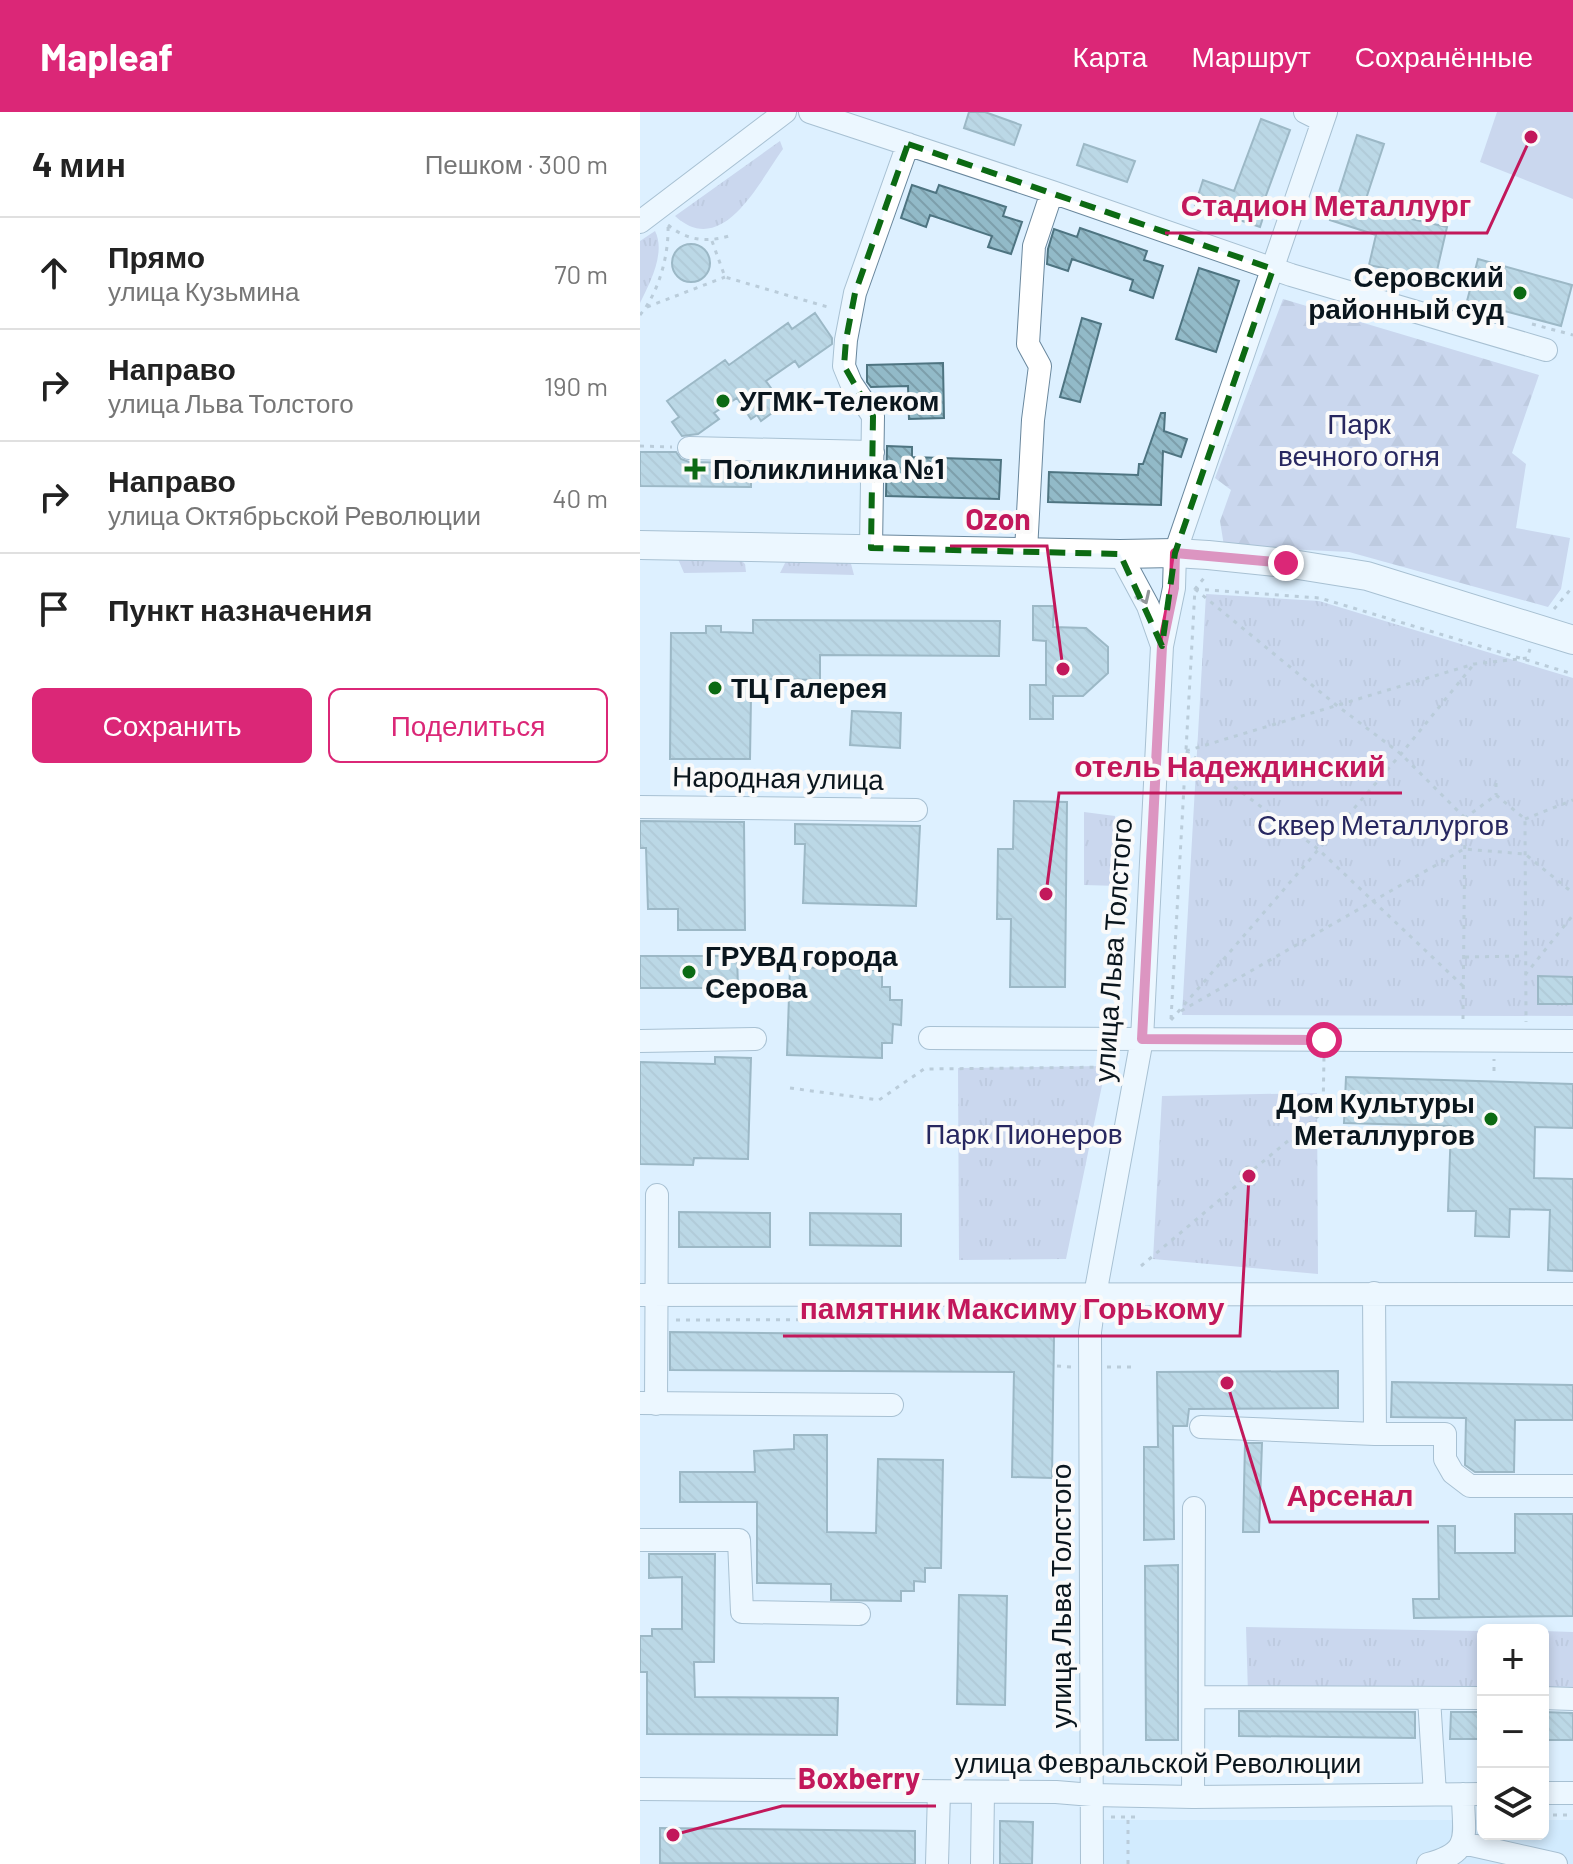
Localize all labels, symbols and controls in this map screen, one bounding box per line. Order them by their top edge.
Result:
text: Mapleaf [40,33,173,79]
text: Карта [1072,39,1147,73]
text: Маршрут [1191,39,1311,73]
text: Сохранённые [1355,39,1533,73]
text: 4 мин [32,143,126,184]
text: Пешком · 300 m [425,148,608,179]
callout: Стадион Металлург [1165,179,1487,233]
text: Стадион Металлург [1181,186,1471,222]
text: Прямо [108,238,205,274]
icon: ahead [32,251,76,295]
text: 70 m [554,258,608,289]
place label: Серовский районный суд [1308,259,1504,325]
text: улица Кузьмина [108,275,300,306]
marker: Серовский районный суд [1511,284,1529,302]
text: Направо [108,350,236,386]
icon: right [32,363,76,407]
text: 190 m [544,370,608,401]
place label: УГМК-Телеком [739,383,940,417]
text: улица Льва Толстого [108,387,354,418]
marker: УГМК-Телеком [714,392,732,410]
park label: Парк вечного огня [1278,406,1440,472]
place label: Поликлиника №1 [713,451,944,485]
marker: Поликлиника №1 [684,458,706,480]
text: Направо [108,462,236,498]
icon: right [32,475,76,519]
text: 40 m [552,482,608,513]
callout: Ozon [950,492,1047,546]
text: улица Октябрьской Революции [108,499,481,530]
text: Ozon [965,500,1031,536]
route end [1268,545,1304,581]
icon: arrive [32,587,76,631]
one-way arrow [1134,590,1150,605]
text: Пункт назначения [108,591,372,627]
place label: ТЦ Галерея [731,670,887,704]
marker: ТЦ Галерея [706,679,724,697]
button: Сохранить [32,688,312,763]
button: Поделиться [328,688,608,763]
callout: отель Надеждинский [1059,739,1402,793]
text: отель Надеждинский [1074,747,1386,783]
street label: Народная улица [672,758,884,796]
park label: Сквер Металлургов [1257,807,1509,841]
street label: улица Льва Толстого [1086,817,1138,1083]
place label: ГРУВД города Серова [705,938,898,1004]
marker: ГРУВД города Серова [680,963,698,981]
route start [1306,1022,1342,1058]
place label: Дом Культуры Металлургов [1276,1085,1475,1151]
marker: Дом Культуры Металлургов [1482,1110,1500,1128]
park label: Парк Пионеров [925,1116,1123,1150]
callout: памятник Максиму Горькому [783,1282,1240,1336]
text: памятник Максиму Горькому [800,1289,1225,1325]
street label: улица Льва Толстого [1043,1464,1077,1728]
callout: Арсенал [1270,1468,1429,1522]
text: Арсенал [1286,1476,1414,1512]
map controls [1477,1624,1549,1840]
button: + [1477,1624,1549,1696]
button: − [1477,1696,1549,1768]
street label: улица Февральской Революции [955,1745,1361,1779]
callout: Boxberry [782,1752,936,1806]
text: Boxberry [798,1759,920,1795]
button: layers [1477,1768,1549,1840]

